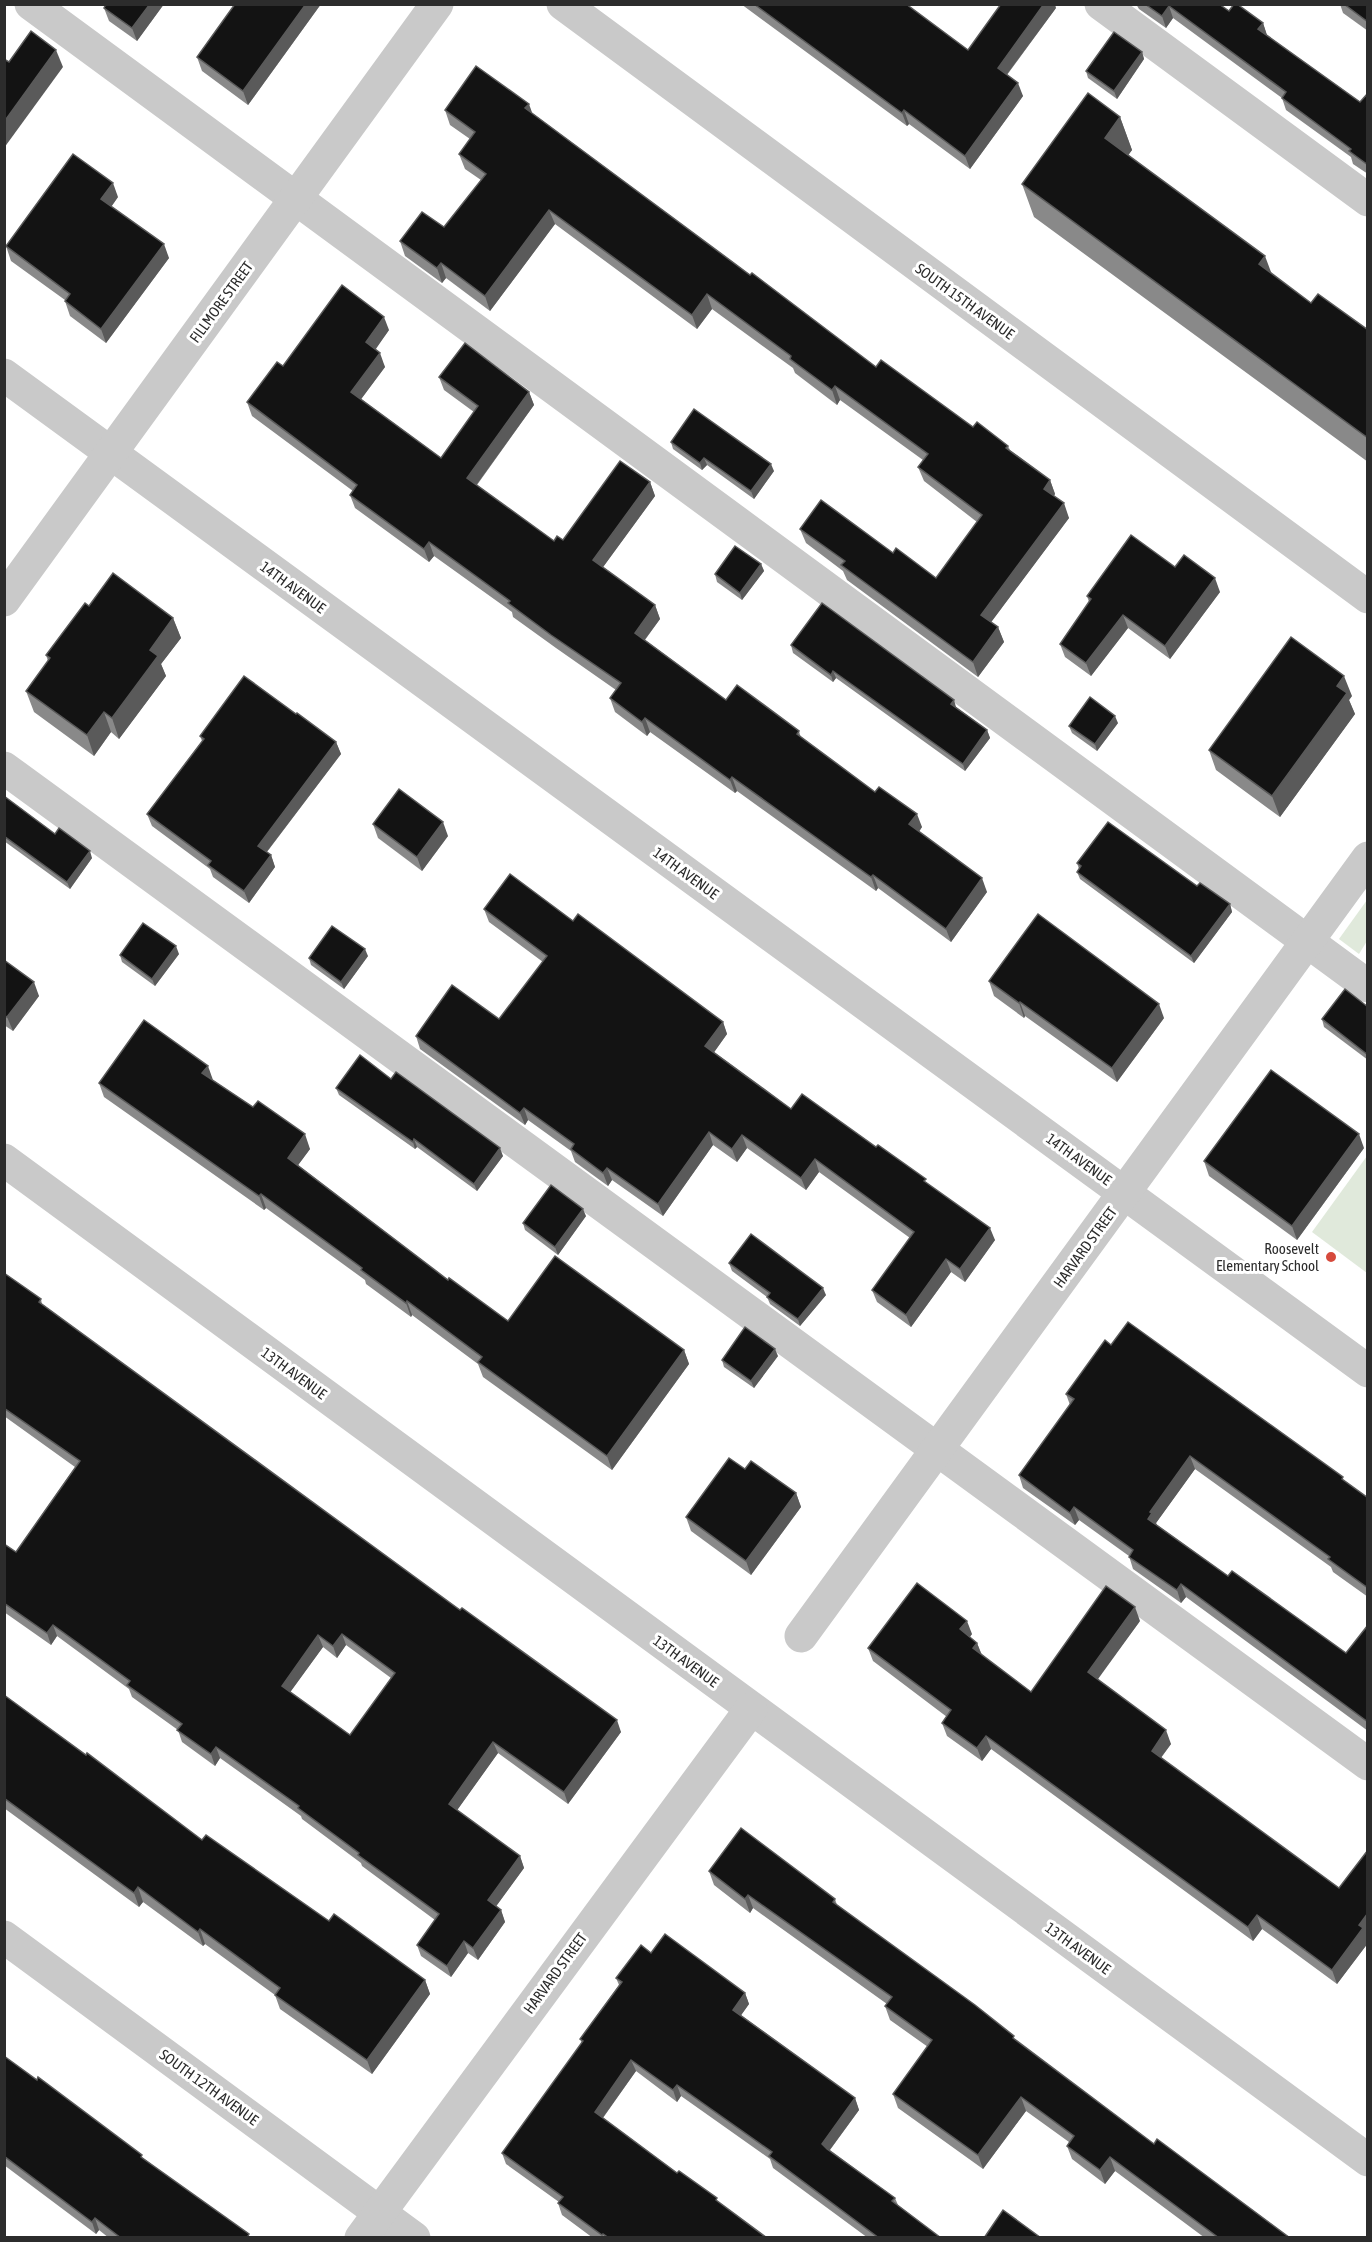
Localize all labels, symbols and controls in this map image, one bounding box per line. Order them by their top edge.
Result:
street label: FILLMORE STREET [186,258,256,346]
street label: SOUTH 15TH AVENUE [912,260,1018,343]
street label: 14TH AVENUE [257,558,329,617]
street label: 14TH AVENUE [650,844,722,903]
street label: 14TH AVENUE [1043,1130,1115,1189]
street label: HARVARD STREET [1050,1203,1120,1291]
place label: Roosevelt Elementary School [1216,1240,1319,1274]
marker: Roosevelt Elementary School [1324,1250,1338,1264]
street label: 13TH AVENUE [258,1344,330,1403]
street label: 13TH AVENUE [650,1632,722,1691]
street label: 13TH AVENUE [1042,1919,1114,1978]
street label: HARVARD STREET [520,1929,590,2017]
street label: SOUTH 12TH AVENUE [156,2046,262,2129]

